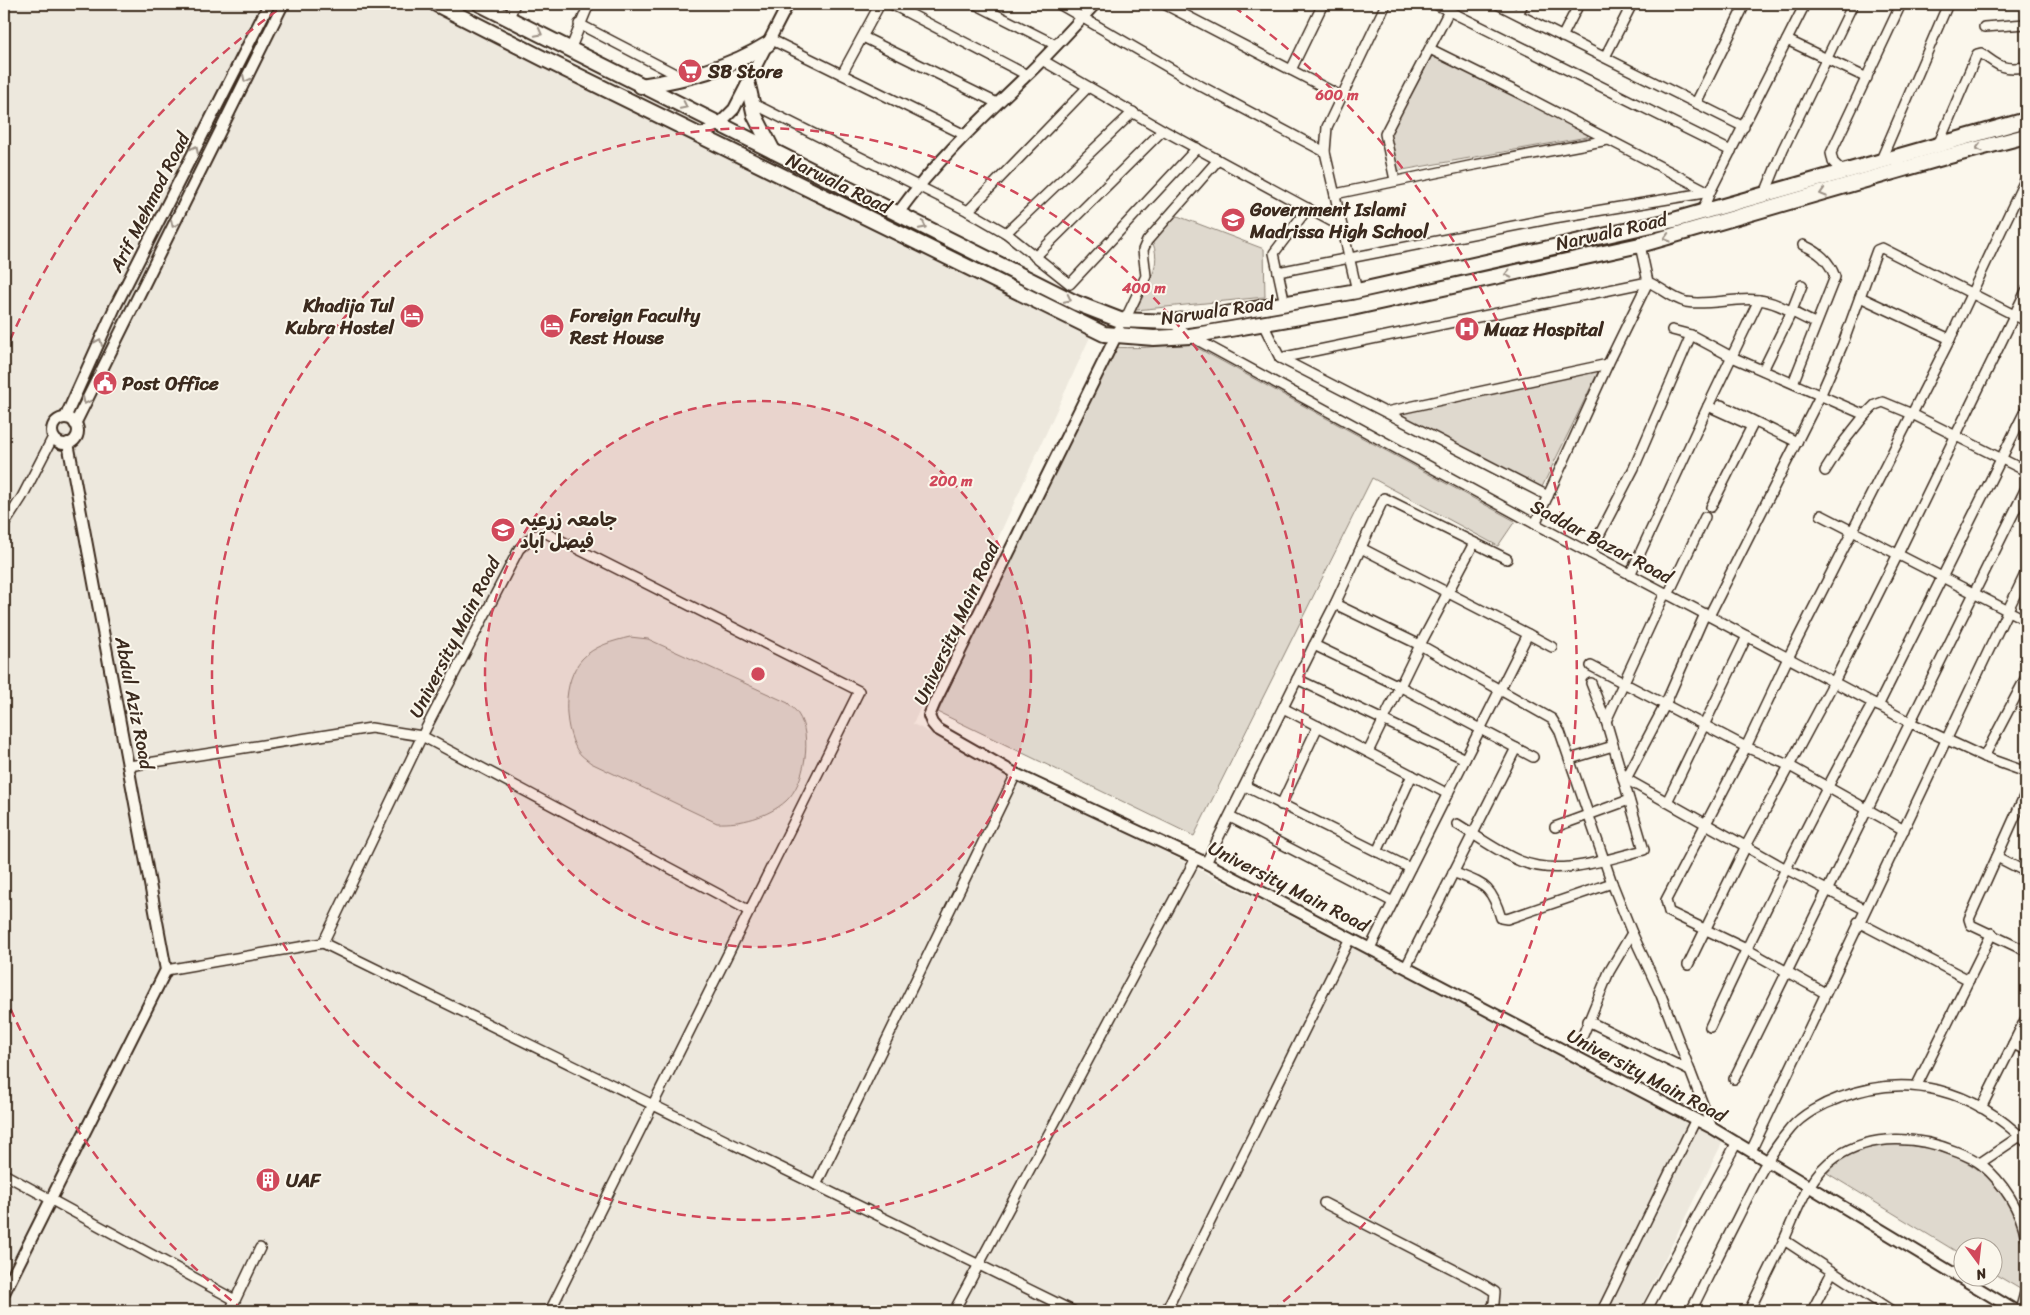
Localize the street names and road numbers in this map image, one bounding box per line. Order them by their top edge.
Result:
street label: Arif Mehmod Road [99,125,200,279]
street label: Narwala Road [780,144,899,224]
street label: Narwala Road [1552,202,1672,260]
street label: Narwala Road [1158,286,1278,335]
street label: Saddar Bazar Road [1525,490,1681,594]
street label: University Main Road [904,535,1009,711]
street label: University Main Road [399,550,510,724]
street label: Abdul Aziz Road [105,633,164,774]
street label: University Main Road [1202,831,1376,942]
street label: University Main Road [1561,1019,1734,1132]

